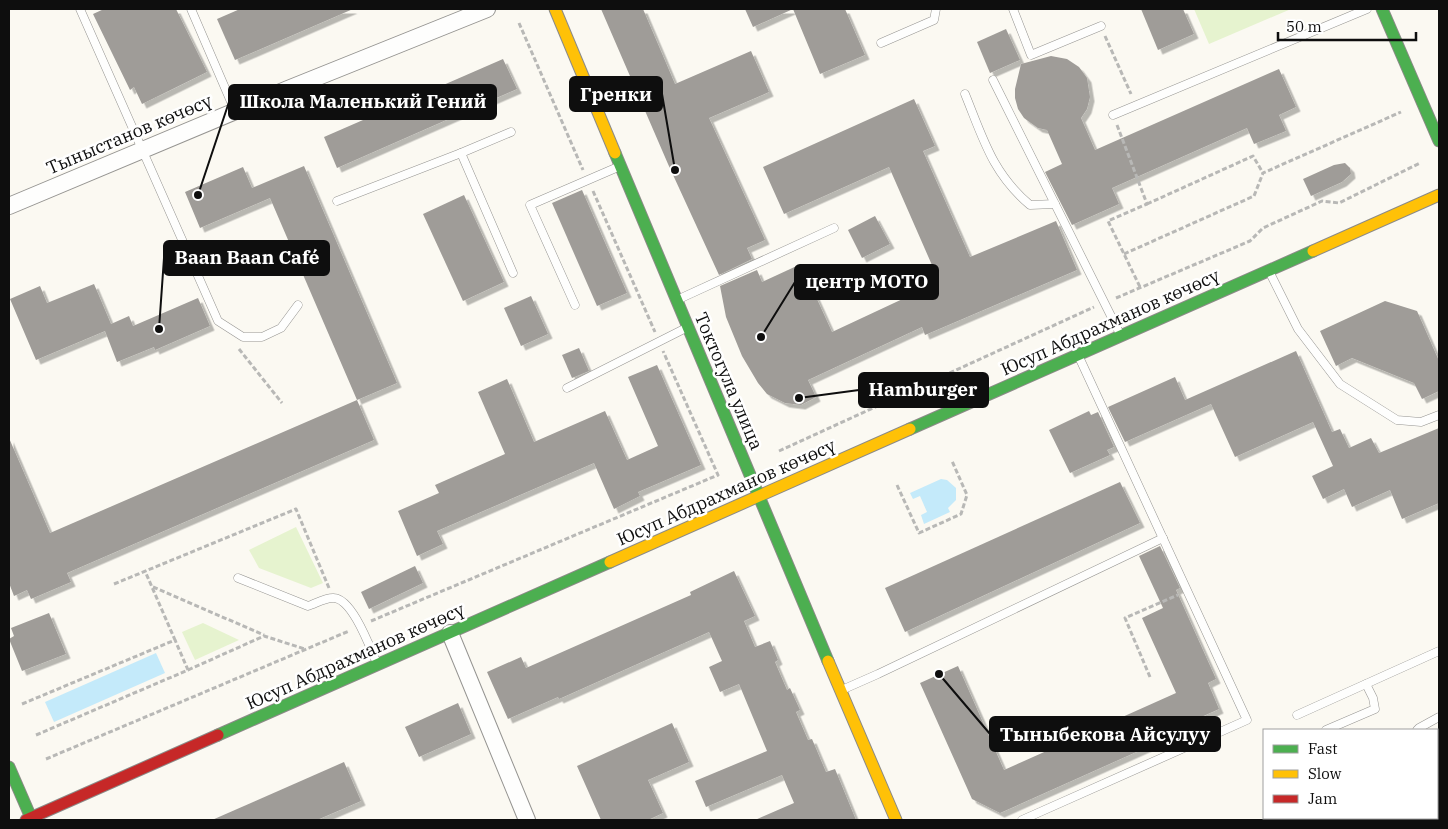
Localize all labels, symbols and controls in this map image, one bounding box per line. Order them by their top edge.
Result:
scale bar [1278,10,1416,42]
text: 50 m [1286,17,1322,36]
callout: Гренки [570,77,662,111]
text: Гренки [580,82,652,106]
callout: Школа Маленький Гений [229,85,496,119]
street label: Тыныстанов көчөсү [43,89,216,179]
text: Школа Маленький Гений [239,89,487,113]
callout: Baan Baan Café [164,241,329,275]
text: Baan Baan Café [175,245,320,269]
street label: Юсуп Абдрахманов көчөсү [997,263,1223,381]
callout: центр МОТО [795,265,938,299]
text: центр МОТО [806,269,928,293]
street label: Токтогула улица [690,309,768,453]
callout: Hamburger [859,373,988,407]
text: Hamburger [869,377,978,401]
street label: Юсуп Абдрахманов көчөсү [613,433,839,551]
street label: Юсуп Абдрахманов көчөсү [242,597,468,715]
callout: Тыныбекова Айсулуу [990,717,1220,751]
text: Тыныбекова Айсулуу [1000,722,1210,746]
legend [1263,729,1438,819]
text: Fast [1308,739,1338,758]
text: Slow [1308,764,1342,783]
text: Jam [1308,789,1337,808]

